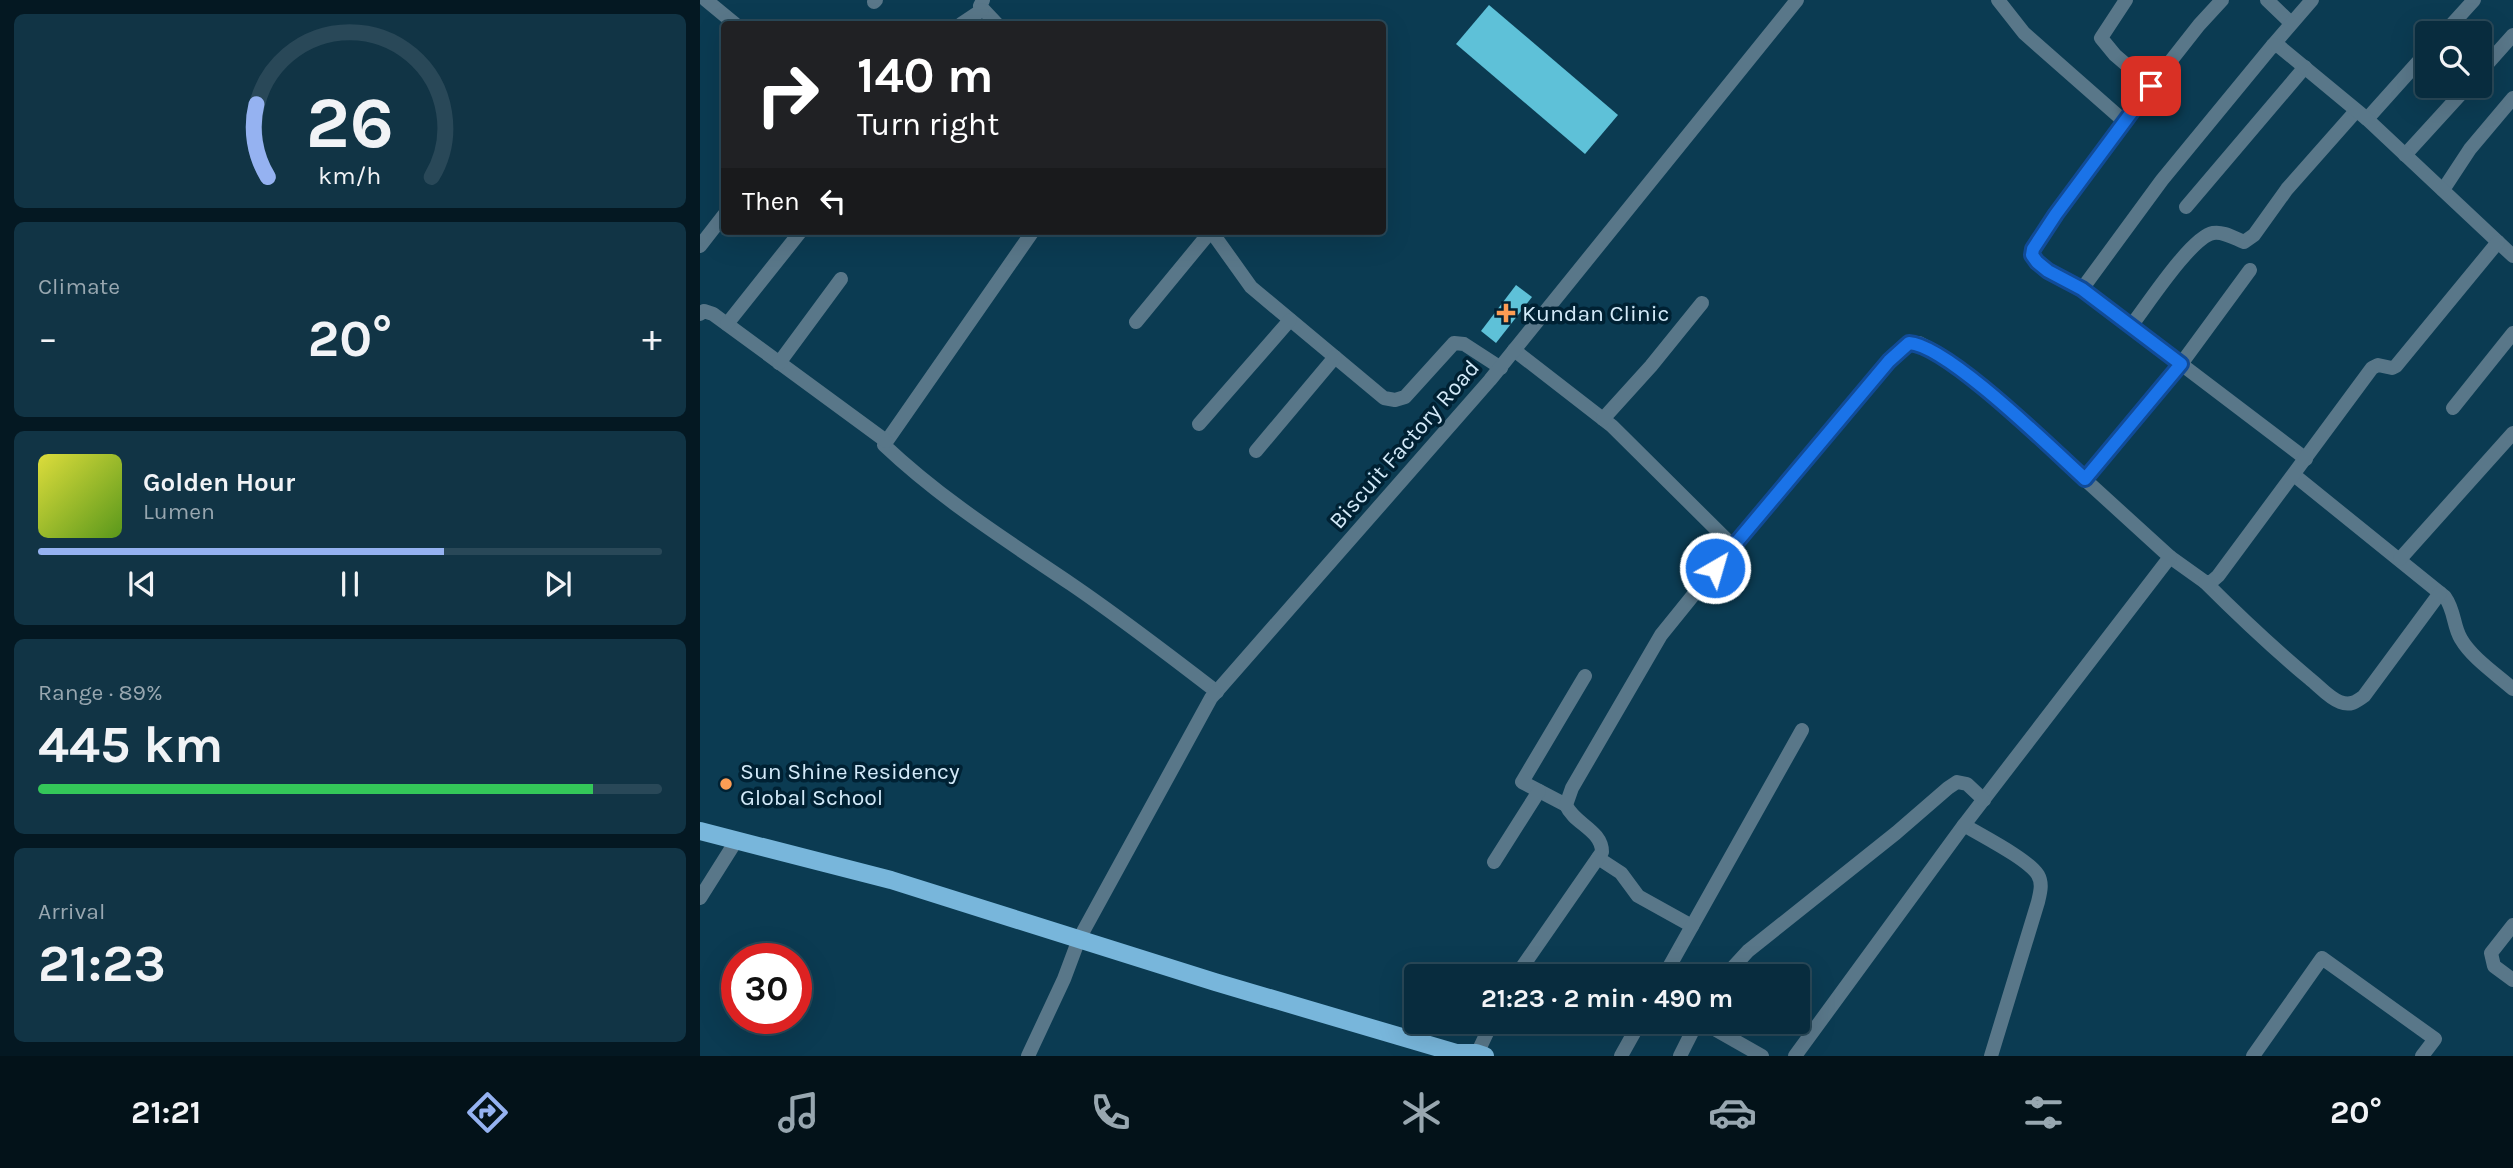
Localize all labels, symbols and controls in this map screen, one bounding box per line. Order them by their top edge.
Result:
map controls [2415,21,2492,98]
button: search [2415,21,2492,98]
text: 140 m [857,47,994,104]
icon: right [742,49,833,140]
pin [2121,56,2181,116]
icon: arrive [2132,67,2170,105]
text: 26 [306,81,394,166]
text: Turn right [857,106,999,143]
text: km/h [318,161,382,190]
icon: left [814,182,852,220]
text: Then [742,186,800,217]
text: Climate [38,273,120,300]
place label: Kundan Clinic [1522,300,1669,327]
marker: Kundan Clinic [1496,303,1516,323]
text: 20° [308,308,392,369]
text: − [38,316,58,361]
text: + [642,316,662,361]
street label: Biscuit Factory Road [1324,354,1485,534]
text: Golden Hour [143,467,295,498]
text: Lumen [143,498,215,525]
position arrow [1678,531,1752,605]
icon: previous [123,565,161,603]
icon: pause [331,565,369,603]
icon: next [539,565,577,603]
text: Range · 89% [38,679,163,706]
text: 445 km [38,714,223,775]
place label: Sun Shine Residency Global School [740,758,960,811]
marker: Sun Shine Residency Global School [718,776,734,792]
text: Arrival [38,898,105,925]
text: 21:23 [38,933,166,994]
speed limit sign: 30 [721,943,812,1034]
text: 21:23 · 2 min · 490 m [1481,983,1733,1014]
icon: directions [463,1088,512,1137]
icon: music [774,1088,823,1137]
icon: phone [1086,1088,1135,1137]
icon: climate [1397,1088,1446,1137]
icon: car [1708,1088,1757,1137]
icon: filters [2019,1088,2068,1137]
text: 21:21 [131,1094,201,1131]
text: 20° [2330,1094,2382,1131]

